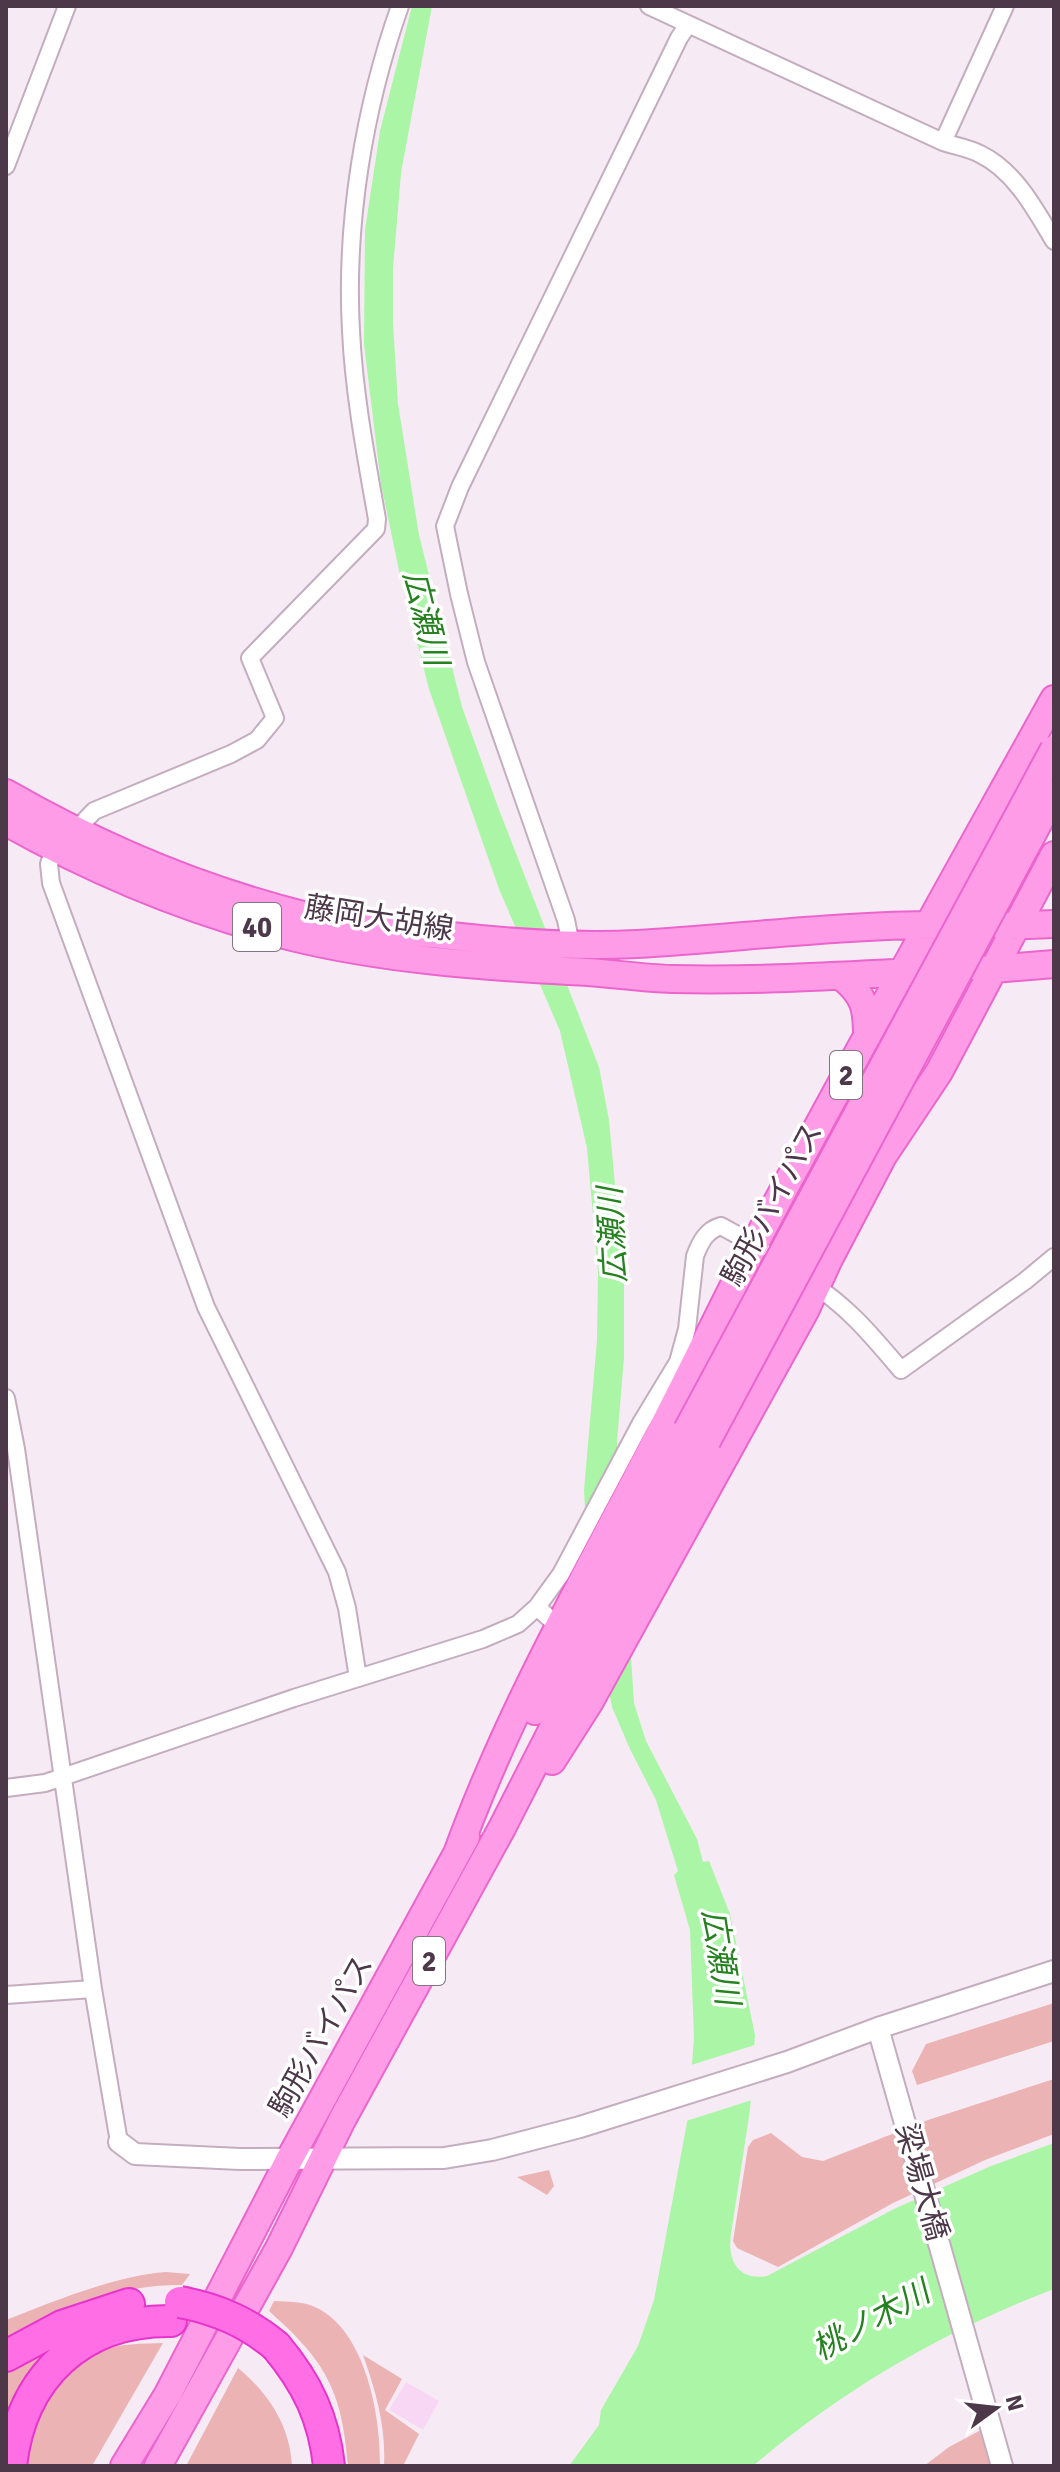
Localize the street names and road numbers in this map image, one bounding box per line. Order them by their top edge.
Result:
street label: 藤岡大胡線 [302,888,456,948]
road number: 40 [233,903,281,951]
road number: 2 [830,1051,862,1099]
street label: 駒形バイパス [714,1116,831,1292]
road number: 2 [413,1937,445,1985]
street label: 駒形バイパス [262,1949,381,2124]
street label: 梁場大橋 [887,2119,956,2245]

